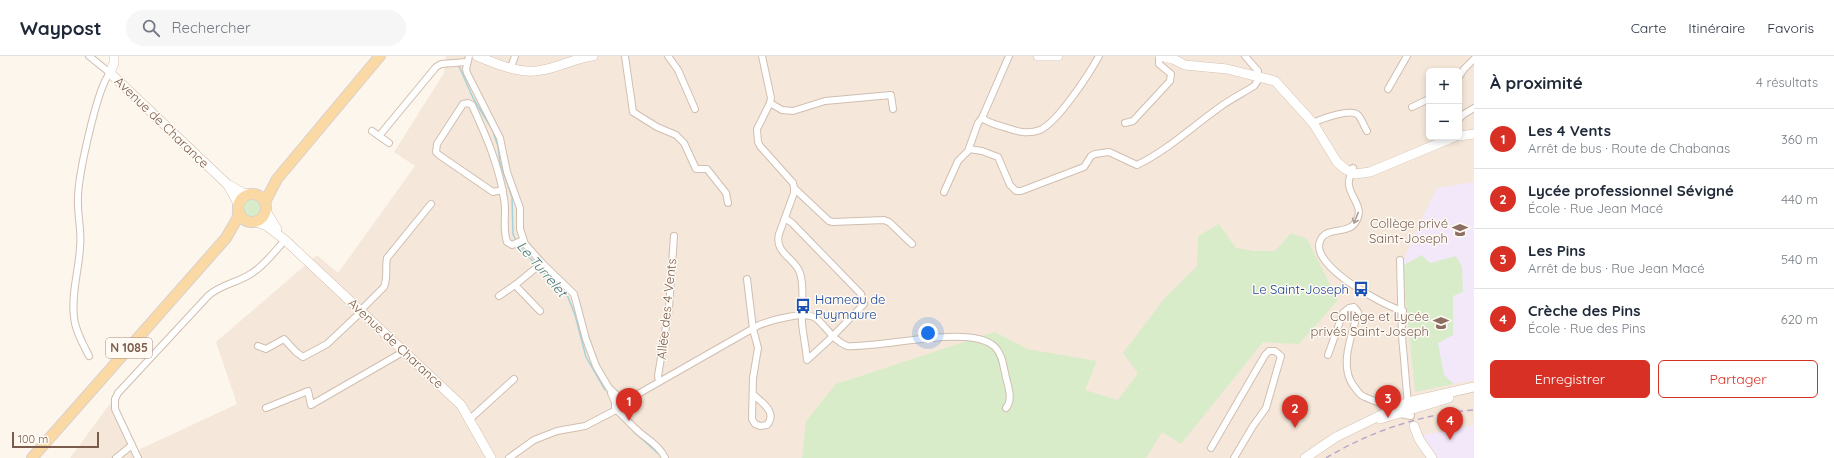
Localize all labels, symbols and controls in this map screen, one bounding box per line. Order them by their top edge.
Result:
search box [126,10,406,46]
text: Waypost [20,16,102,40]
icon: search [140,17,162,39]
text: Rechercher [172,18,251,37]
text: Carte [1631,19,1666,37]
text: Itinéraire [1688,19,1745,37]
text: Favoris [1767,19,1814,37]
map controls [1426,68,1462,140]
button: + [1426,68,1462,104]
text: À proximité [1490,72,1583,93]
street label: Avenue de Charance [112,73,212,171]
text: 4 résultats [1756,74,1818,90]
button: − [1426,104,1462,140]
text: Les 4 Vents [1528,121,1611,140]
text: 1 [1500,131,1506,147]
text: 360 m [1781,131,1818,147]
text: Arrêt de bus · Route de Chabanas [1528,140,1730,156]
text: Lycée professionnel Sévigné [1528,181,1734,200]
text: 2 [1499,191,1507,207]
text: 440 m [1781,191,1818,207]
text: École · Rue Jean Macé [1528,200,1663,216]
one-way arrow [1352,212,1360,224]
place label: Collège privé Saint-Joseph [1369,215,1448,246]
school or university icon: Collège privé Saint-Joseph [1451,221,1469,239]
water label: Le Turrelet [513,237,573,302]
text: Les Pins [1528,241,1585,260]
text: 3 [1500,251,1506,267]
text: 540 m [1781,251,1818,267]
street label: Allée des 4 Vents [653,258,679,360]
text: Arrêt de bus · Rue Jean Macé [1528,260,1705,276]
bus stop icon: Le Saint-Joseph [1352,280,1370,298]
place label: Le Saint-Joseph [1252,281,1349,297]
place label: Hameau de Puymaure [815,291,885,322]
street label: Avenue de Charance [345,295,447,391]
bus stop icon: Hameau de Puymaure [794,297,812,315]
text: Crèche des Pins [1528,301,1641,320]
place label: Collège et Lycée privés Saint-Joseph [1311,308,1429,339]
text: 4 [1499,311,1507,327]
text: 620 m [1781,311,1818,327]
school or university icon: Collège et Lycée privés Saint-Joseph [1432,314,1450,332]
text: École · Rue des Pins [1528,320,1646,336]
your location [918,323,938,343]
road number: N 1085 [106,338,152,358]
button: Enregistrer [1490,360,1650,398]
button: Partager [1658,360,1818,398]
pin: 3 [1375,385,1401,418]
pin: 1 [616,388,642,421]
pin: 2 [1282,395,1308,428]
pin: 4 [1437,407,1463,440]
scale bar [12,430,99,449]
text: 100 m [18,432,48,446]

